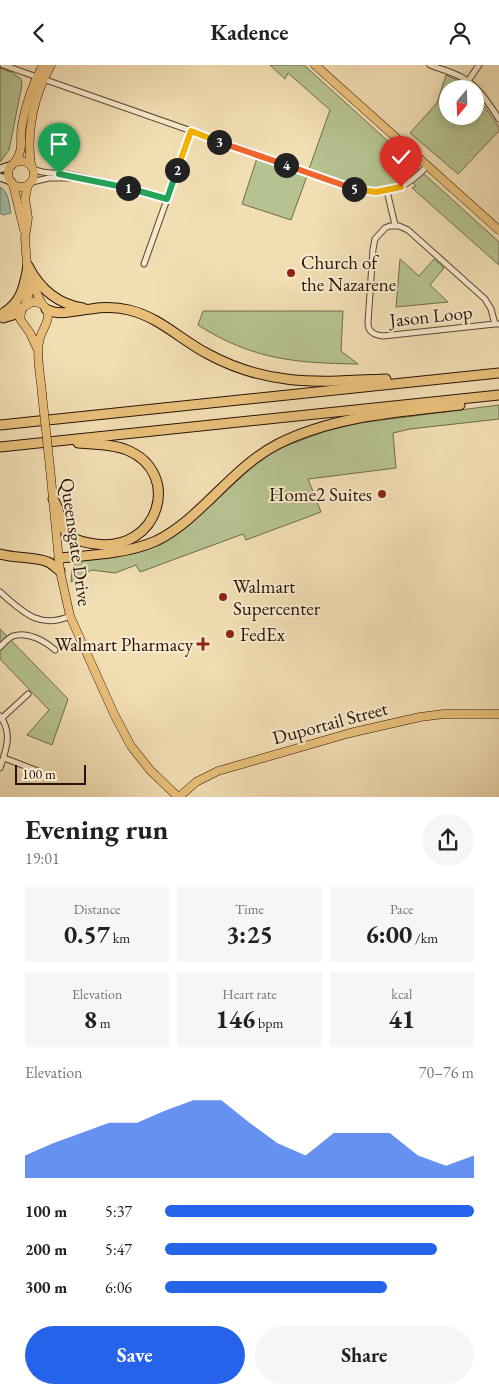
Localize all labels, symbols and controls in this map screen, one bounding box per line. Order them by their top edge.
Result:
text: Kadence [211,18,289,47]
icon: back [25,19,53,47]
icon: person [446,19,474,47]
north arrow [439,80,484,125]
map controls [439,80,484,125]
pin [38,123,80,174]
pin: 3 [206,129,232,155]
icon: arrive [45,130,73,158]
text: 3 [216,133,223,151]
pin [380,136,422,187]
icon: check [387,143,415,171]
pin: 4 [274,153,298,177]
text: 4 [283,156,290,174]
pin: 2 [164,157,190,183]
text: 2 [174,161,181,179]
pin: 1 [116,175,140,201]
pin: 5 [342,177,366,201]
text: 1 [125,179,132,197]
text: 5 [351,180,358,198]
place label: Church of the Nazarene [301,250,396,297]
marker: Church of the Nazarene [285,267,297,279]
street label: Jason Loop [386,299,474,333]
street label: Queensgate Drive [55,476,97,608]
place label: Home2 Suites [269,482,372,507]
marker: Home2 Suites [376,488,388,500]
place label: Walmart Supercenter [233,574,321,621]
marker: Walmart Supercenter [217,591,229,603]
place label: FedEx [240,622,286,647]
marker: FedEx [224,628,236,640]
place label: Walmart Pharmacy [55,632,194,657]
marker: Walmart Pharmacy [197,638,209,650]
street label: Duportail Street [270,696,390,750]
scale bar [15,761,86,785]
text: 100 m [22,765,56,783]
text: Evening run [25,811,168,847]
button: share [422,814,474,866]
text: 19:01 [25,848,60,869]
text: Distance [74,900,121,918]
text: Time [235,900,264,918]
text: Pace [390,900,414,918]
text: 0.57 [64,918,110,950]
text: 3:25 [226,918,273,950]
text: 6:00 [366,918,412,950]
text: km [110,929,130,947]
text: /km [412,929,438,947]
text: Elevation [72,985,122,1003]
text: Heart rate [222,985,277,1003]
text: kcal [391,985,412,1003]
text: 8 [84,1003,97,1035]
text: 146 [216,1003,255,1035]
text: 41 [389,1003,415,1035]
text: m [97,1014,111,1032]
text: bpm [255,1014,283,1032]
text: Elevation [25,1062,83,1083]
text: 70–76 m [419,1062,474,1083]
text: 100 m [25,1201,67,1222]
text: 5:37 [105,1201,132,1222]
text: 200 m [25,1239,67,1260]
text: 5:47 [105,1239,132,1260]
text: 300 m [25,1277,67,1298]
text: 6:06 [105,1277,132,1298]
button: Save [25,1326,245,1384]
button: Share [255,1326,474,1384]

